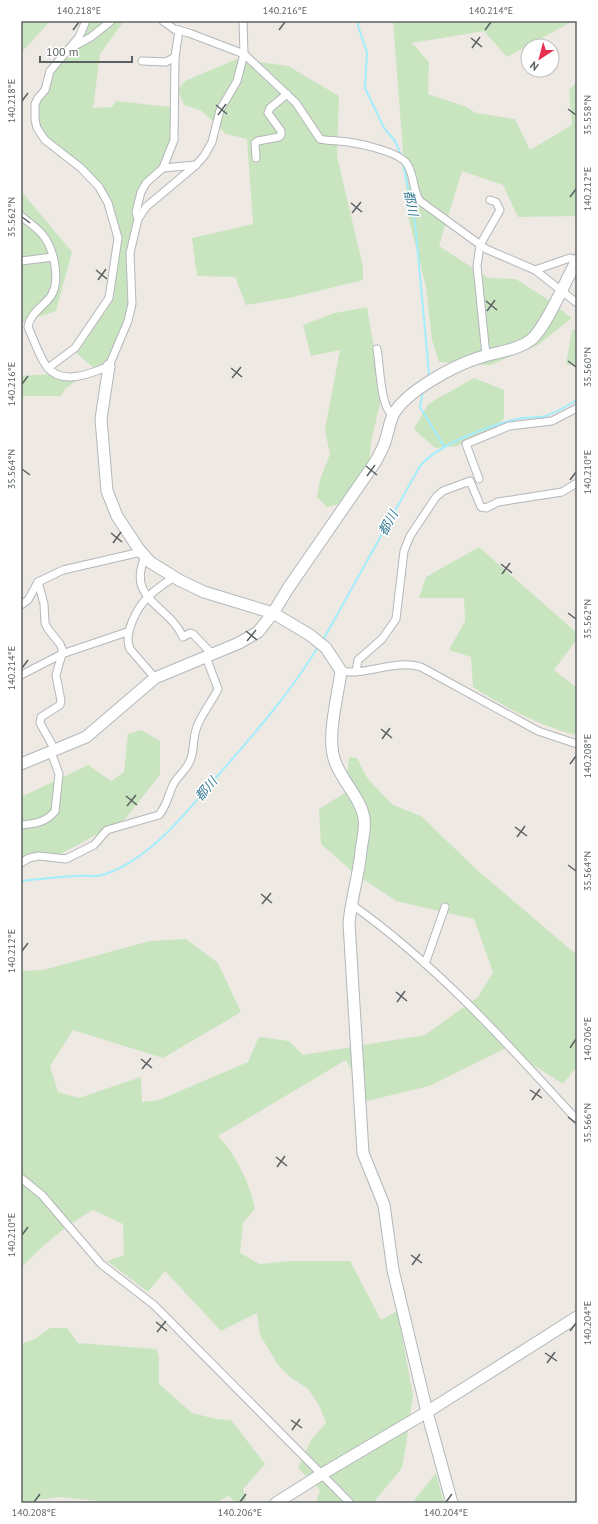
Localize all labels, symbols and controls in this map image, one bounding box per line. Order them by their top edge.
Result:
text: 140.218°E [57,4,101,17]
text: 140.216°E [263,4,307,17]
text: 140.214°E [469,4,513,17]
scale bar [40,38,132,64]
north arrow [520,38,560,78]
text: 100 m [46,44,79,59]
text: N [527,58,541,74]
text: 140.218°E [5,79,18,123]
text: 35.558°N [581,95,594,135]
text: 140.212°E [581,167,594,211]
water label: 都川 [400,189,422,219]
text: 35.562°N [5,197,18,237]
text: 35.560°N [581,347,594,387]
text: 140.216°E [5,362,18,406]
text: 35.564°N [5,449,18,489]
text: 140.210°E [581,450,594,494]
water label: 都川 [374,506,403,538]
text: 35.562°N [581,599,594,639]
text: 140.214°E [5,646,18,690]
text: 140.208°E [581,734,594,778]
water label: 都川 [191,772,222,804]
text: 35.564°N [581,851,594,891]
text: 140.212°E [5,929,18,973]
text: 140.206°E [581,1017,594,1061]
text: 35.566°N [581,1103,594,1143]
text: 140.210°E [5,1213,18,1257]
text: 140.204°E [581,1301,594,1345]
text: 140.208°E [12,1506,56,1519]
text: 140.206°E [218,1506,262,1519]
text: 140.204°E [424,1506,468,1519]

